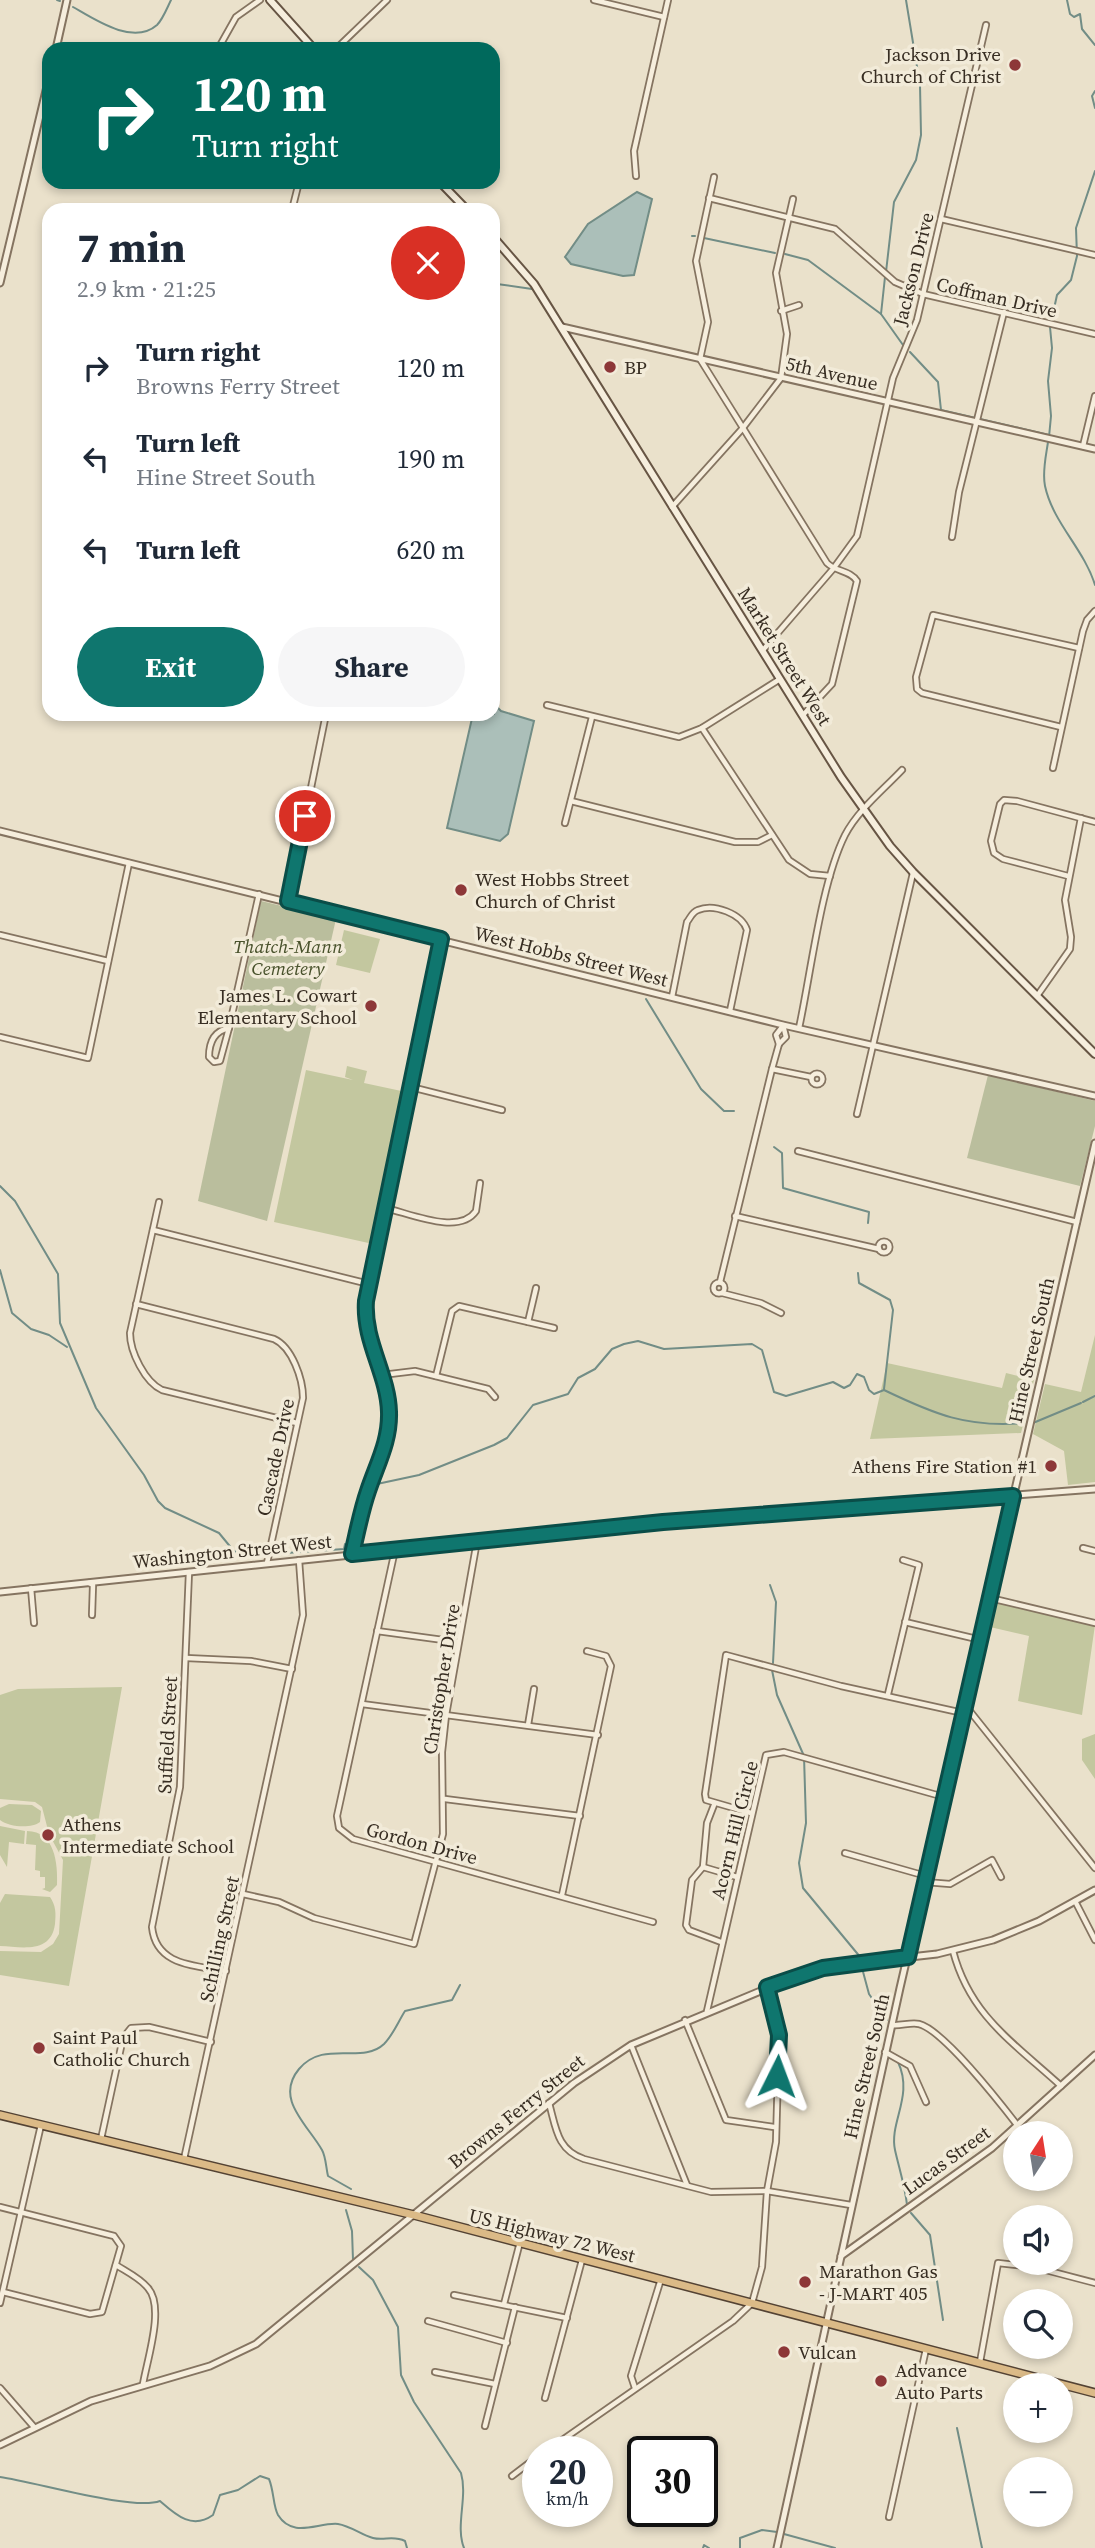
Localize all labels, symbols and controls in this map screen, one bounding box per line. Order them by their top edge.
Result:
place label: Jackson Drive Church of Christ [861,41,1002,89]
marker: Jackson Drive Church of Christ [1007,57,1023,73]
text: 120 m [192,60,327,127]
icon: right [77,70,168,161]
text: Turn right [192,124,338,168]
street label: Jackson Drive [886,210,940,329]
text: 7 min [77,218,186,276]
button: close [391,226,465,300]
street label: Coffman Drive [934,270,1060,324]
text: 2.9 km · 21:25 [77,273,216,305]
text: Turn right [136,334,260,370]
icon: right [77,349,115,387]
text: 120 m [397,350,465,386]
street label: 5th Avenue [783,350,881,396]
place label: BP [624,354,647,380]
marker: BP [602,359,618,375]
text: Browns Ferry Street [136,370,340,402]
text: Turn left [136,425,240,461]
icon: left [77,440,115,478]
text: 190 m [397,441,465,477]
text: Hine Street South [136,461,316,493]
icon: left [77,531,115,569]
text: Turn left [136,532,240,568]
text: 620 m [397,532,465,568]
street label: Market Street West [732,582,838,731]
button: Exit [77,627,264,707]
button: Share [278,627,465,707]
pin [275,786,335,846]
icon: arrive [286,797,324,835]
place label: West Hobbs Street Church of Christ [475,866,630,914]
marker: West Hobbs Street Church of Christ [453,882,469,898]
street label: West Hobbs Street West [471,919,671,993]
park label: Thatch-Mann Cemetery [233,933,343,981]
place label: James L. Cowart Elementary School [197,982,358,1030]
marker: James L. Cowart Elementary School [363,998,379,1014]
street label: Hine Street South [1002,1275,1060,1425]
street label: Cascade Drive [250,1396,300,1518]
place label: Athens Fire Station #1 [852,1453,1037,1479]
marker: Athens Fire Station #1 [1043,1458,1059,1474]
street label: Washington Street West [131,1528,333,1574]
street label: Christopher Drive [416,1602,466,1756]
street label: Suffield Street [151,1675,183,1794]
street label: Acorn Hill Circle [704,1758,764,1902]
place label: Athens Intermediate School [62,1811,234,1859]
street label: Gordon Drive [363,1816,481,1870]
marker: Athens Intermediate School [40,1827,56,1843]
street label: Schilling Street [193,1873,245,2004]
street label: Hine Street South [837,1991,895,2141]
place label: Saint Paul Catholic Church [53,2024,190,2072]
position arrow [740,2039,814,2113]
marker: Saint Paul Catholic Church [31,2040,47,2056]
street label: Browns Ferry Street [442,2047,590,2174]
street label: Lucas Street [897,2119,996,2201]
north arrow [1003,2121,1073,2191]
map controls [1003,2121,1073,2527]
street label: US Highway 72 West [466,2202,639,2268]
button: sound [1003,2205,1073,2275]
place label: Marathon Gas - J-MART 405 [819,2258,938,2306]
marker: Marathon Gas - J-MART 405 [797,2274,813,2290]
button: search [1003,2289,1073,2359]
place label: Vulcan [798,2339,857,2365]
marker: Vulcan [776,2344,792,2360]
place label: Advance Auto Parts [895,2357,983,2405]
marker: Advance Auto Parts [873,2373,889,2389]
button: + [1003,2373,1073,2443]
speed limit sign: 30 [627,2436,718,2527]
text: 20 [549,2448,586,2496]
button: − [1003,2457,1073,2527]
text: km/h [546,2486,589,2511]

